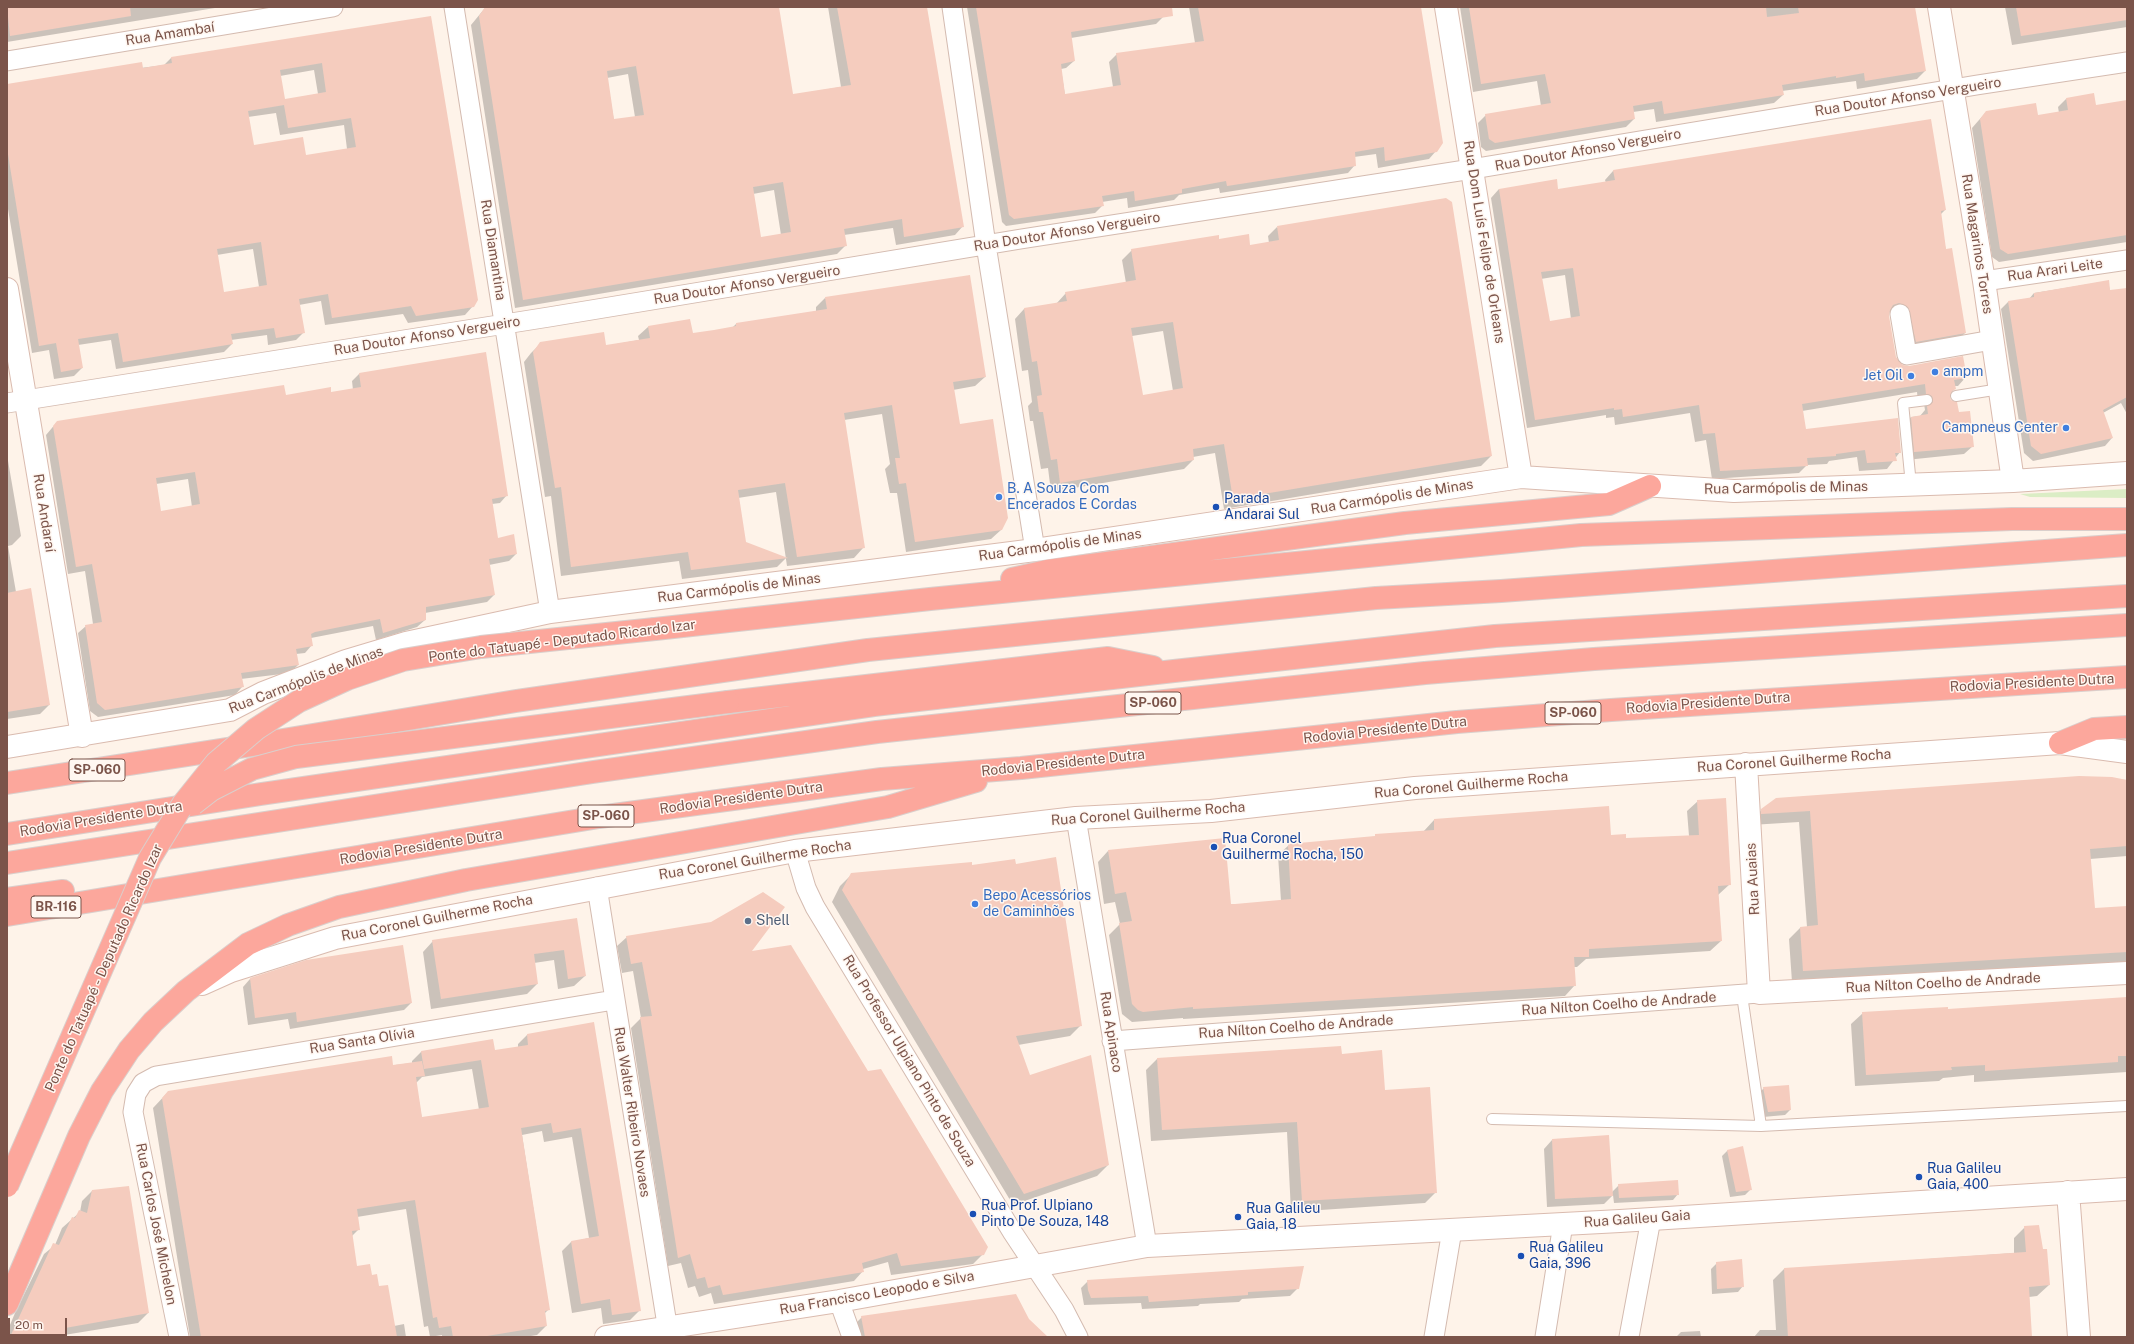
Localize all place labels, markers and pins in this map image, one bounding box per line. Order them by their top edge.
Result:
place label: ampm [1943,364,1983,380]
marker: ampm [1930,367,1940,377]
place label: Jet Oil [1863,368,1903,384]
marker: Jet Oil [1906,371,1916,381]
place label: Campneus Center [1942,420,2058,436]
marker: Campneus Center [2061,423,2071,433]
place label: B. A Souza Com Encerados E Cordas [1007,481,1137,514]
place label: Parada Andarai Sul [1224,491,1300,524]
marker: B. A Souza Com Encerados E Cordas [994,492,1004,502]
marker: Parada Andarai Sul [1211,502,1221,512]
place label: Rua Coronel Guilherme Rocha, 150 [1222,831,1364,864]
marker: Rua Coronel Guilherme Rocha, 150 [1209,842,1219,852]
place label: Bepo Acessórios de Caminhões [983,888,1091,920]
marker: Bepo Acessórios de Caminhões [970,899,980,909]
place label: Shell [756,913,790,929]
marker: Shell [743,916,753,926]
place label: Rua Galileu Gaia, 400 [1927,1161,2001,1194]
marker: Rua Galileu Gaia, 400 [1914,1172,1924,1182]
place label: Rua Prof. Ulpiano Pinto De Souza, 148 [981,1198,1109,1230]
place label: Rua Galileu Gaia, 18 [1246,1201,1320,1234]
marker: Rua Prof. Ulpiano Pinto De Souza, 148 [968,1209,978,1219]
marker: Rua Galileu Gaia, 18 [1233,1212,1243,1222]
place label: Rua Galileu Gaia, 396 [1529,1240,1603,1272]
marker: Rua Galileu Gaia, 396 [1516,1251,1526,1261]

